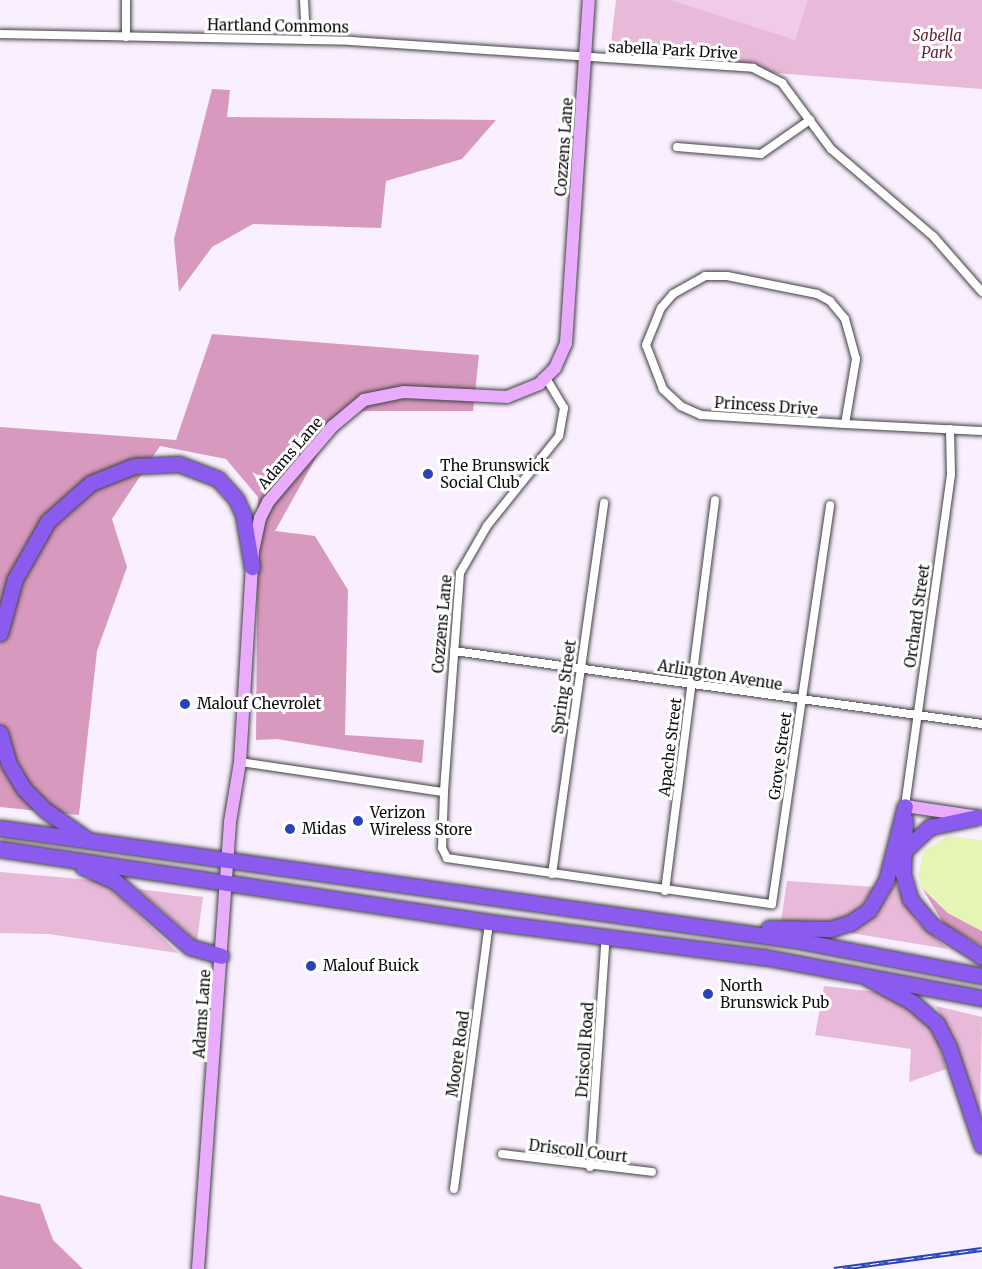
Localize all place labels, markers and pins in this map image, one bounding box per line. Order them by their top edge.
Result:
place label: The Brunswick Social Club [440,456,550,491]
marker: The Brunswick Social Club [421,467,435,481]
place label: Malouf Chevrolet [197,695,321,713]
marker: Malouf Chevrolet [178,697,192,711]
place label: Verizon Wireless Store [370,803,472,838]
marker: Verizon Wireless Store [351,814,365,828]
place label: Midas [302,820,346,838]
marker: Midas [283,822,297,836]
place label: Malouf Buick [323,957,419,975]
marker: Malouf Buick [304,959,318,973]
place label: North Brunswick Pub [720,976,829,1011]
marker: North Brunswick Pub [701,987,715,1001]

